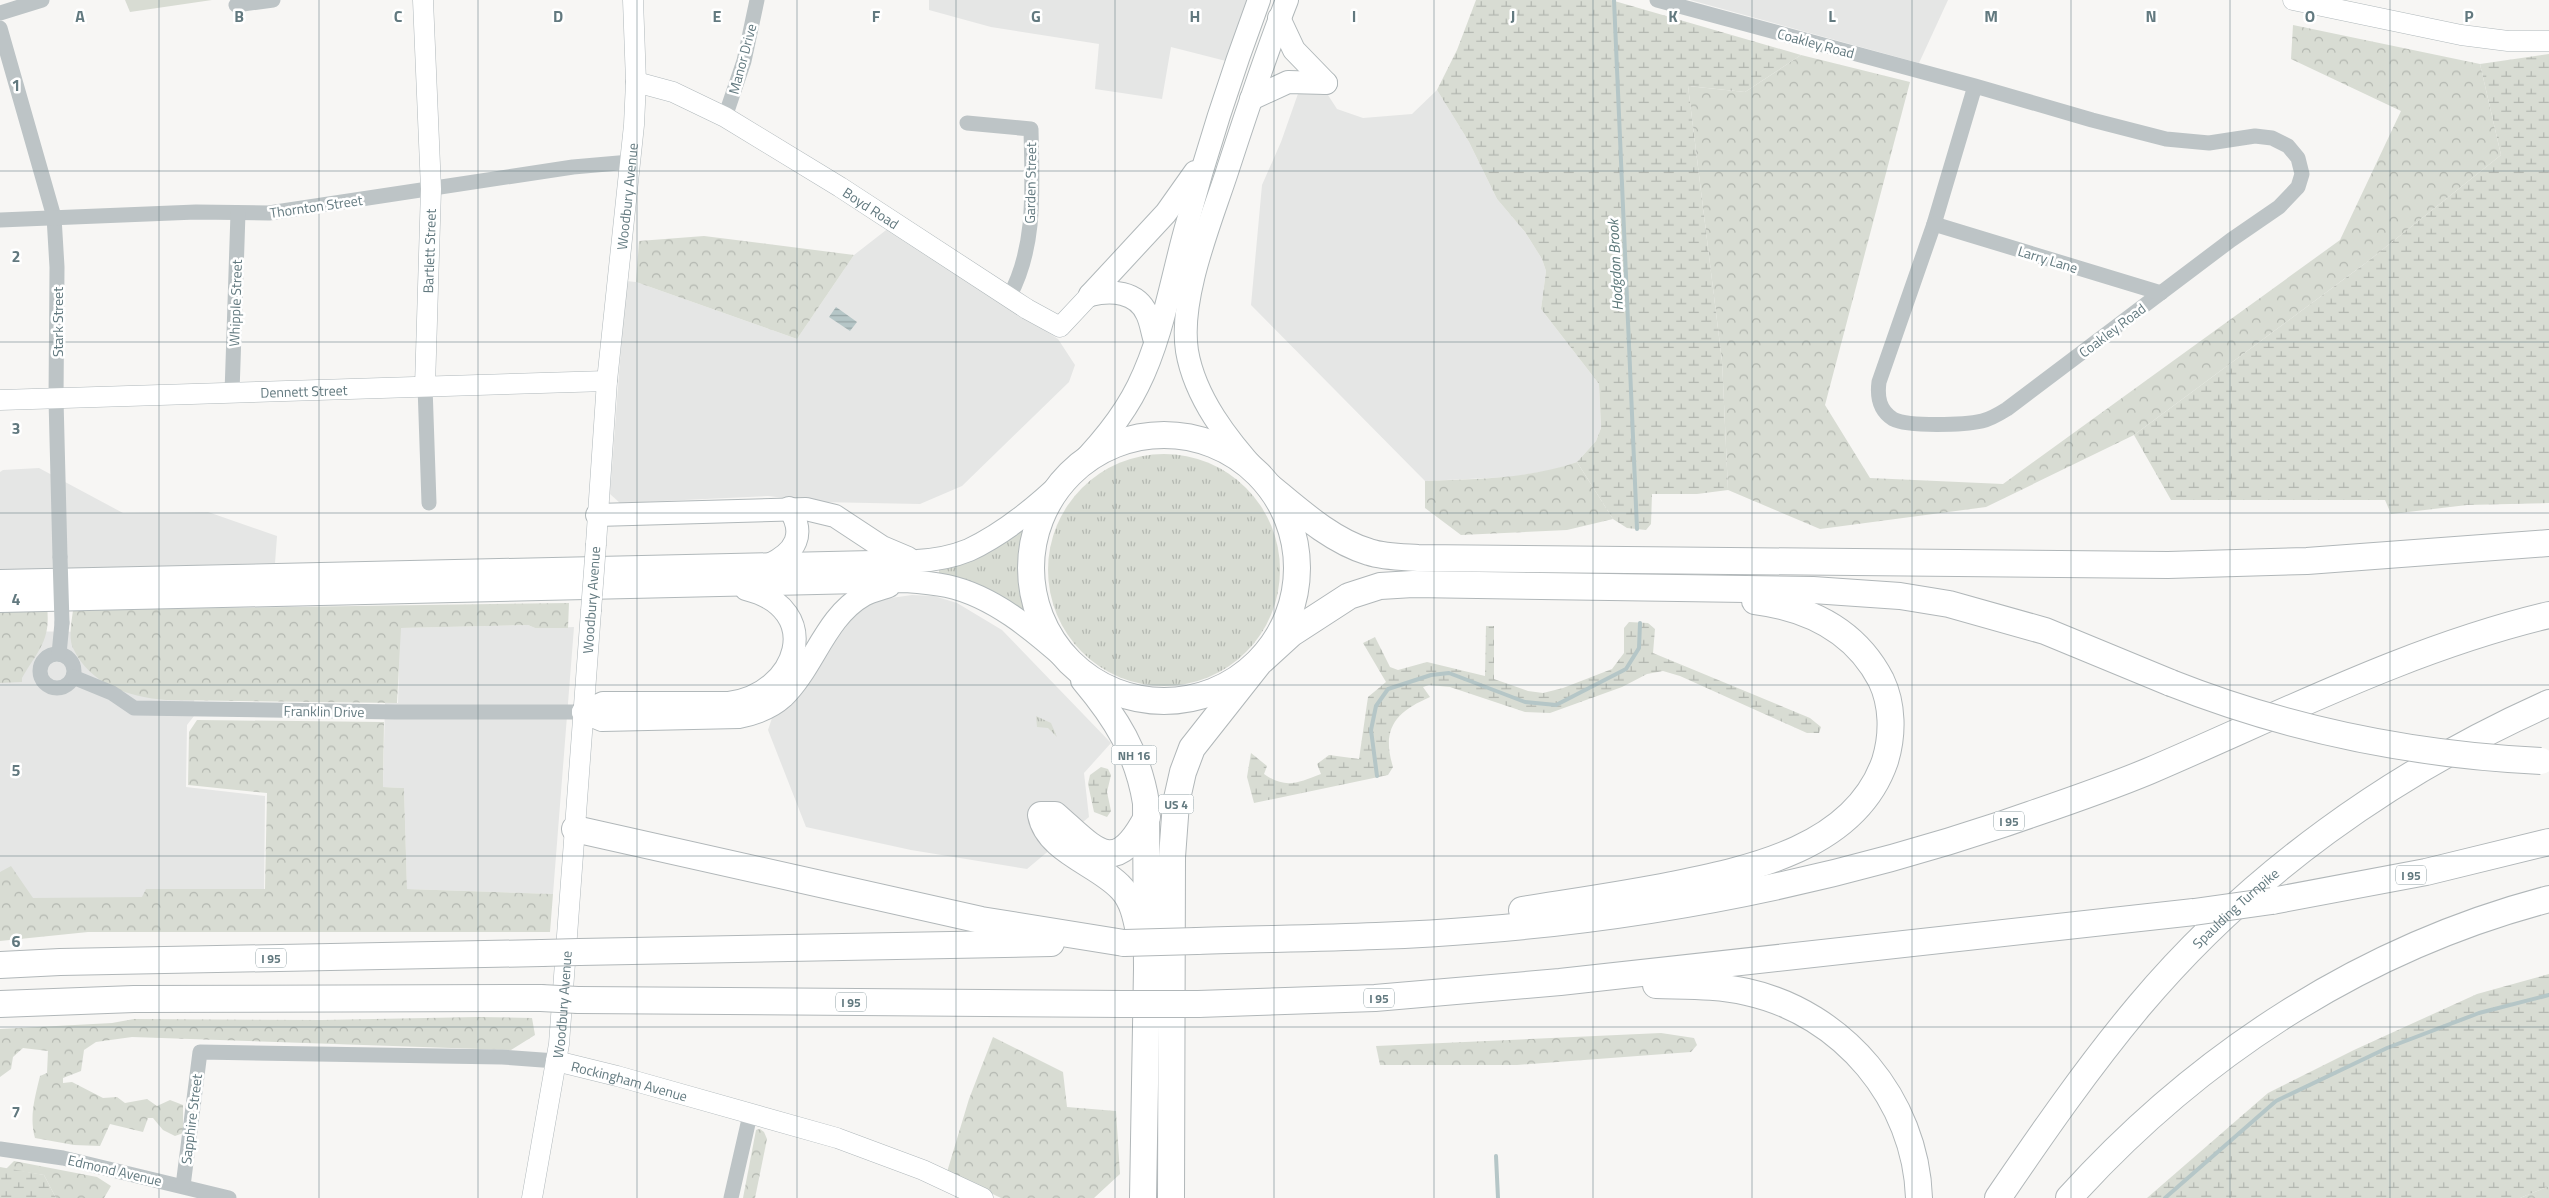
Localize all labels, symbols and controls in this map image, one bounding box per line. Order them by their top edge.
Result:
text: A [75,4,85,28]
text: B [234,4,244,28]
text: C [394,4,403,28]
text: D [553,4,563,28]
text: E [713,4,722,28]
text: F [872,4,881,28]
text: G [1031,4,1041,28]
text: H [1190,4,1200,28]
text: I [1352,4,1356,28]
text: J [1511,4,1515,28]
text: K [1668,4,1678,28]
text: L [1828,4,1836,28]
text: M [1984,4,1998,28]
text: N [2145,4,2157,28]
text: O [2305,4,2315,28]
text: P [2464,4,2474,28]
street label: Manor Drive [723,21,761,97]
street label: Coakley Road [1775,23,1857,63]
text: 1 [12,73,20,97]
street label: Woodbury Avenue [610,142,643,251]
street label: Garden Street [1019,142,1041,224]
street label: Boyd Road [839,181,904,234]
street label: Thornton Street [268,189,364,223]
street label: Bartlett Street [417,208,441,294]
water label: Hodgdon Brook [1601,216,1629,311]
street label: Larry Lane [2015,240,2081,278]
text: 2 [12,244,20,268]
street label: Whipple Street [223,259,247,347]
street label: Stark Street [47,287,68,357]
street label: Coakley Road [2074,298,2150,362]
street label: Dennett Street [260,379,348,402]
text: 3 [12,416,20,440]
street label: Woodbury Avenue [577,546,605,654]
text: 4 [12,587,21,611]
street label: Franklin Drive [283,700,365,722]
road number: NH 16 [1112,746,1156,764]
text: 5 [12,758,21,782]
road number: US 4 [1158,794,1194,814]
road number: I 95 [1994,811,2024,830]
street label: Spaulding Turnpike [2187,862,2283,953]
road number: I 95 [2396,866,2426,884]
text: 6 [12,929,21,953]
road number: I 95 [256,948,286,968]
street label: Woodbury Avenue [546,950,576,1060]
road number: I 95 [1364,988,1394,1008]
road number: I 95 [836,992,866,1012]
street label: Rockingham Avenue [569,1055,690,1106]
street label: Sapphire Street [175,1073,207,1165]
text: 7 [12,1100,20,1124]
street label: Edmond Avenue [66,1149,164,1191]

